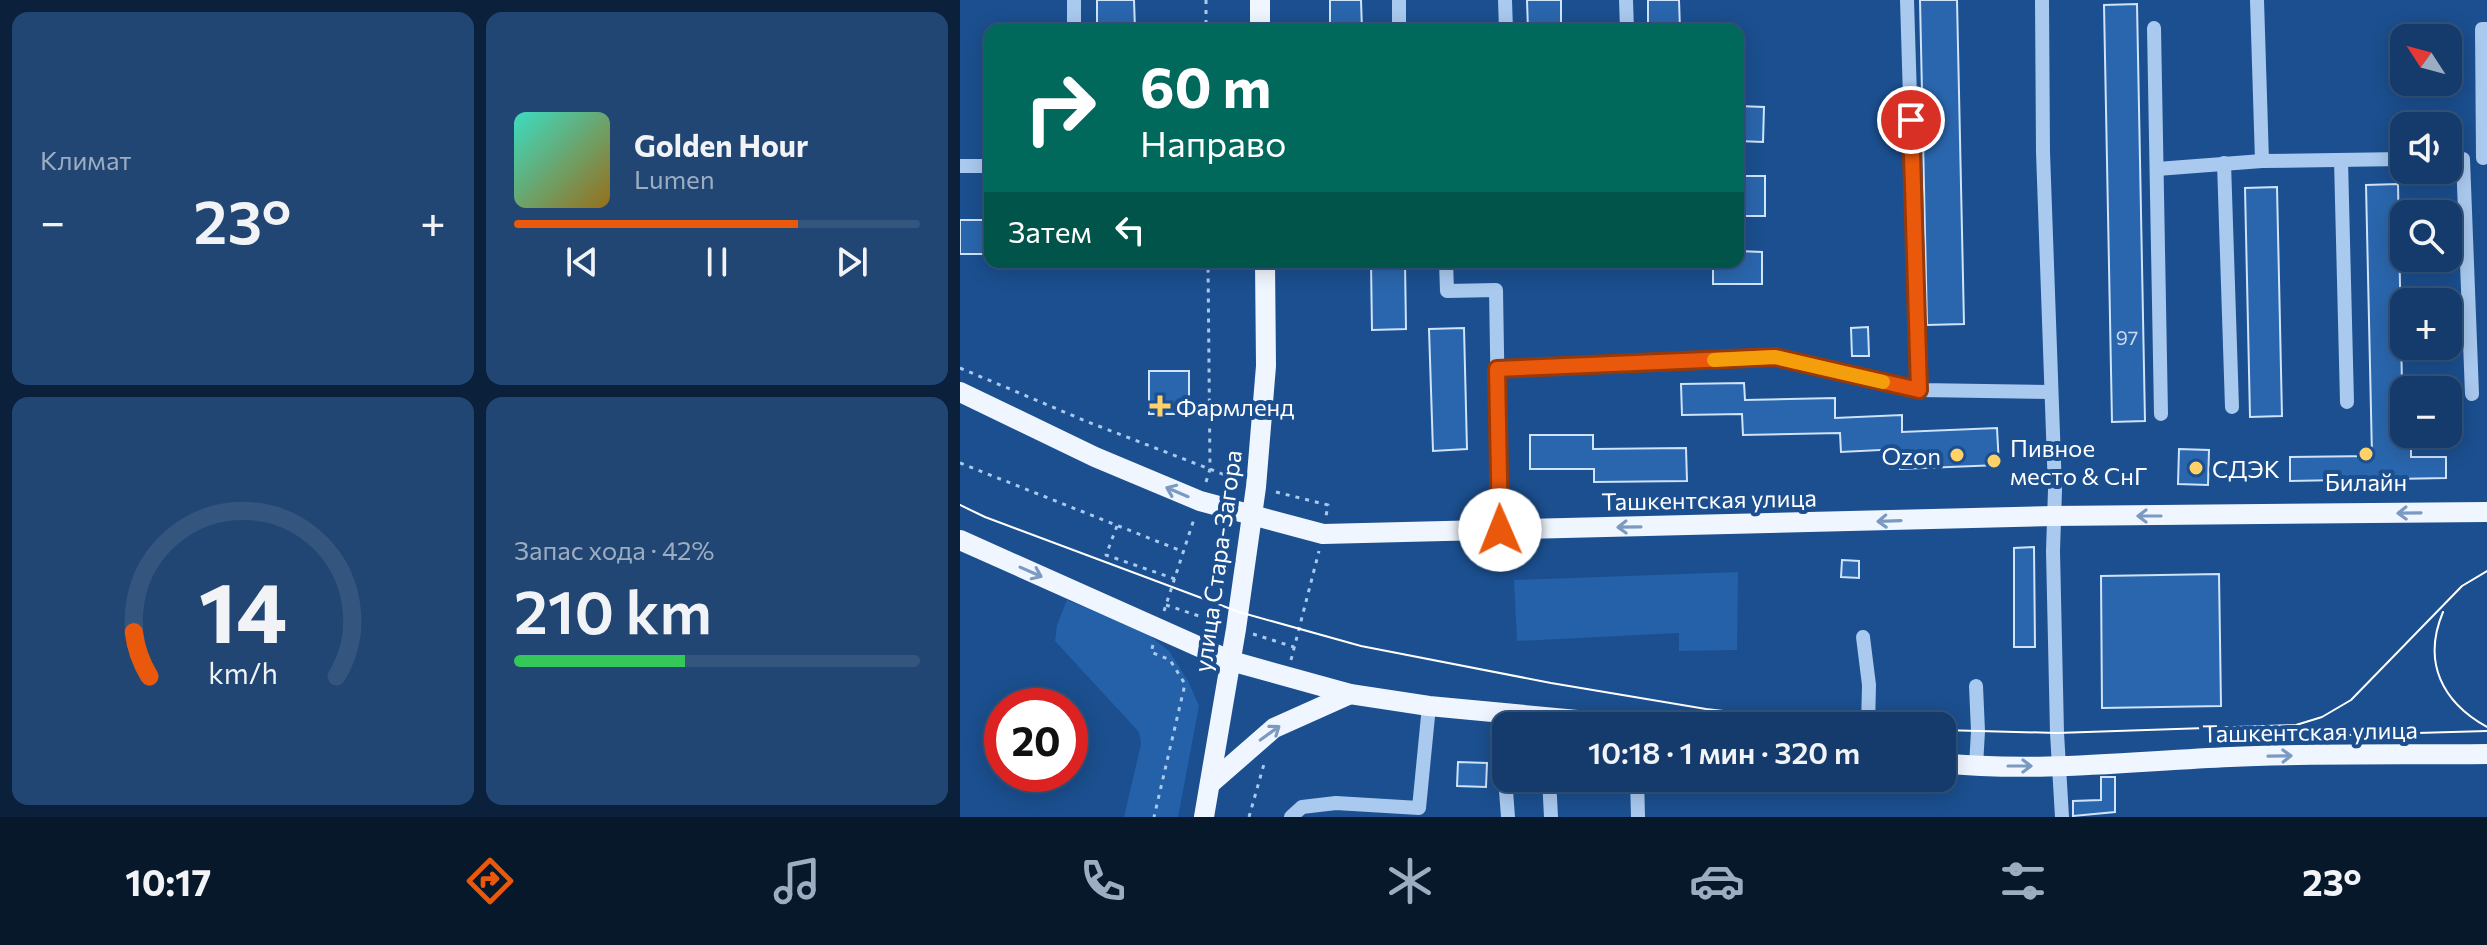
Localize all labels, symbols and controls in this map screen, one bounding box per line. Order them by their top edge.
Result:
north arrow [2390,24,2462,96]
map controls [2390,24,2462,448]
text: 60 m [1140,51,1271,120]
icon: right [1008,56,1112,160]
pin [1877,86,1945,154]
icon: arrive [1889,98,1933,142]
button: sound [2390,112,2462,184]
text: Направо [1140,120,1286,164]
text: Golden Hour [634,126,808,163]
text: Климат [40,144,132,175]
text: Lumen [634,163,715,194]
text: 23° [194,183,292,256]
text: − [40,193,65,247]
text: + [420,193,446,247]
button: search [2390,200,2462,272]
icon: left [1108,208,1152,252]
text: Затем [1008,212,1092,249]
icon: previous [560,240,604,284]
icon: pause [695,240,739,284]
icon: next [830,240,874,284]
button: + [2390,288,2462,360]
house number: 97 [2116,325,2138,349]
button: − [2390,376,2462,448]
place label: Фармленд [1176,392,1294,421]
marker: Фармленд [1151,397,1169,415]
place label: Пивное место & СнГ [2010,433,2148,490]
place label: Ozon [1881,441,1941,470]
marker: Билайн [2357,445,2375,463]
marker: Ozon [1948,446,1966,464]
street label: улица Стара-Загора [1187,448,1247,674]
marker: Пивное место & СнГ [1985,452,2003,470]
place label: СДЭК [2212,454,2280,483]
marker: СДЭК [2187,459,2205,477]
place label: Билайн [2325,467,2407,496]
one-way arrow [1165,483,1190,498]
street label: Ташкентская улица [1601,483,1817,515]
position arrow [1458,488,1542,572]
one-way arrow [2396,505,2423,521]
one-way arrow [2136,508,2163,524]
one-way arrow [1876,513,1903,528]
one-way arrow [1616,520,1643,535]
text: Запас хода · 42% [514,534,714,565]
text: 14 [199,557,287,659]
one-way arrow [1018,565,1043,580]
text: 210 km [514,573,712,646]
text: km/h [208,655,278,690]
speed limit sign: 20 [984,688,1088,792]
street label: Ташкентская улица [2202,715,2418,747]
one-way arrow [1259,724,1280,741]
text: 10:18 · 1 мин · 320 m [1588,733,1860,770]
one-way arrow [2266,748,2293,764]
one-way arrow [2006,758,2033,774]
icon: directions [462,853,518,909]
icon: music [769,853,825,909]
icon: phone [1075,853,1131,909]
icon: climate [1382,853,1438,909]
icon: car [1689,853,1745,909]
icon: filters [1995,853,2051,909]
text: 10:17 [125,859,211,903]
text: 23° [2302,859,2362,903]

